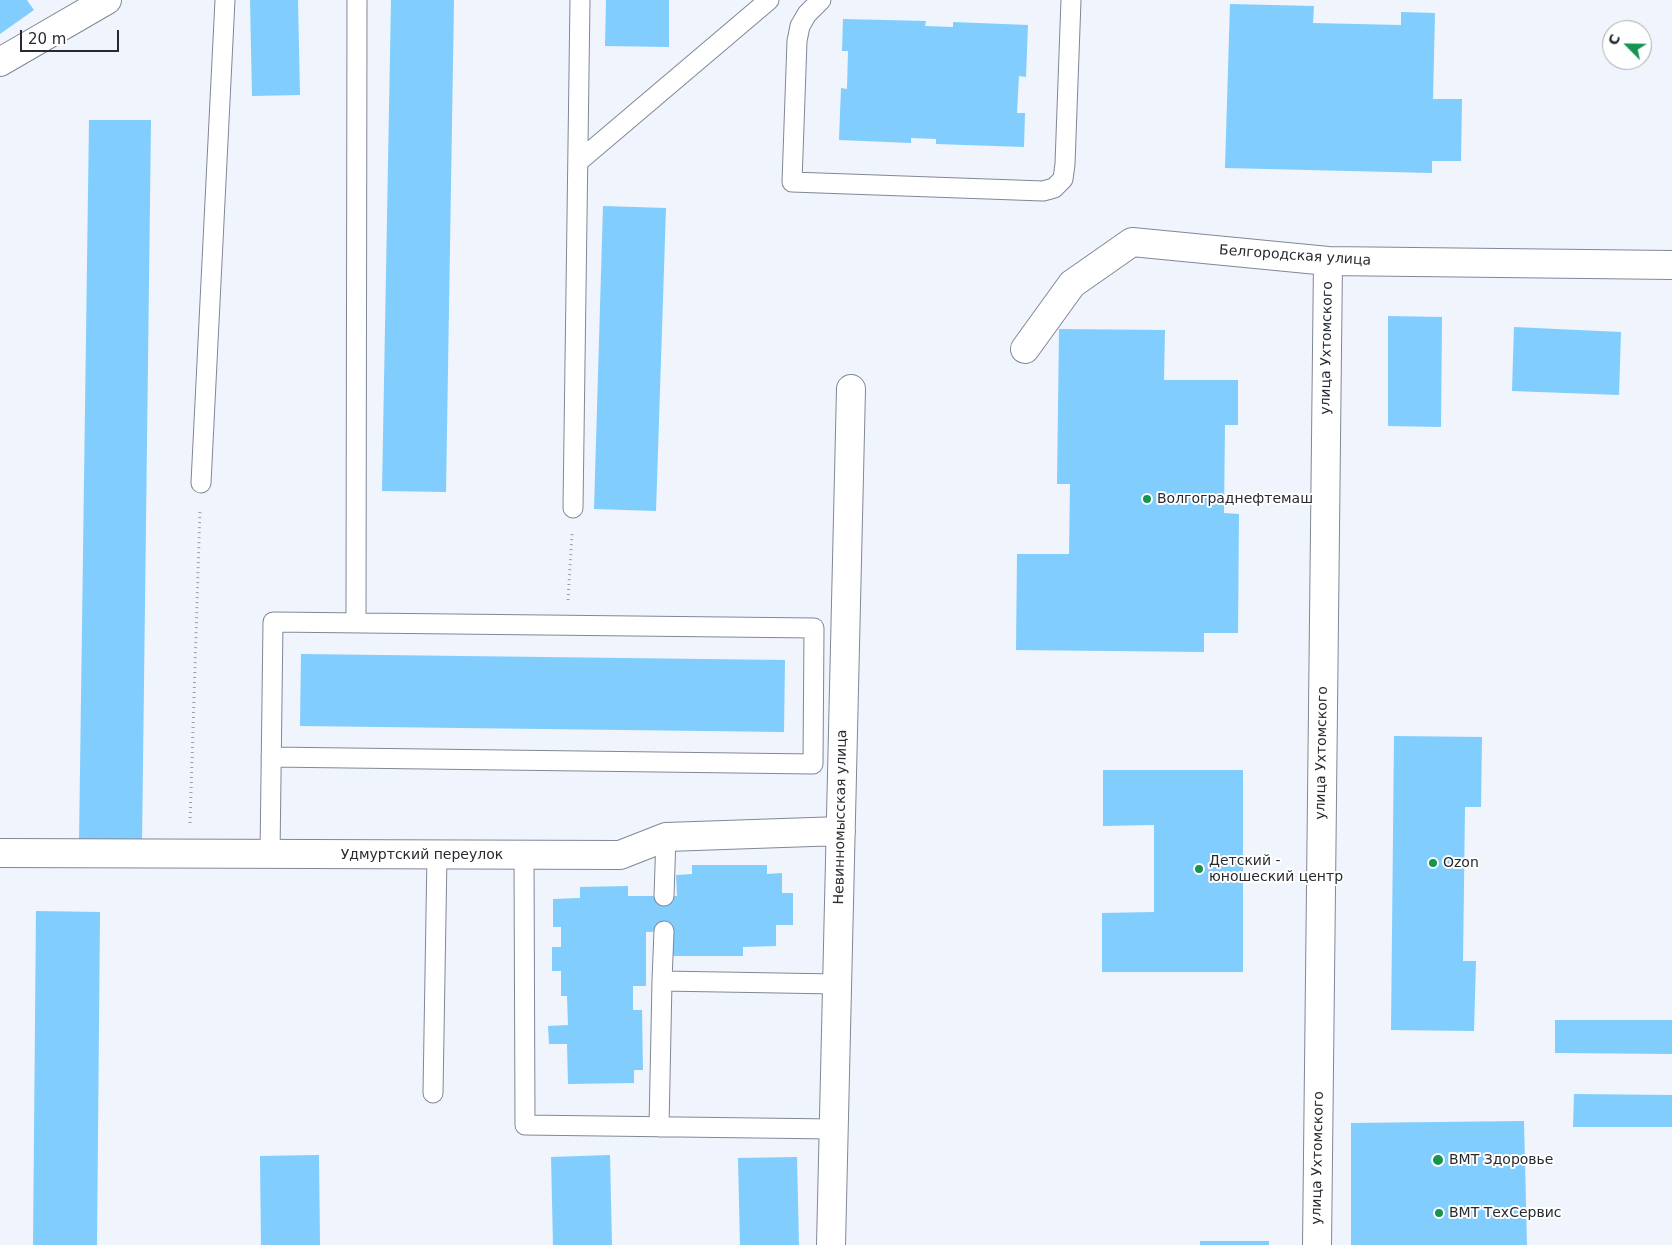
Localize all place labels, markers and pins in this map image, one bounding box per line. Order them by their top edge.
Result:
place label: Волгограднефтемаш [1157,491,1313,507]
marker: Волгограднефтемаш [1141,493,1153,505]
place label: Детский - юношеский центр [1209,853,1343,886]
place label: Ozon [1443,855,1479,871]
marker: Ozon [1427,857,1439,869]
marker: Детский - юношеский центр [1193,863,1205,875]
place label: ВМТ Здоровье [1449,1152,1553,1168]
marker: ВМТ Здоровье [1431,1153,1445,1167]
place label: ВМТ ТехСервис [1449,1205,1561,1221]
marker: ВМТ ТехСервис [1433,1207,1445,1219]

